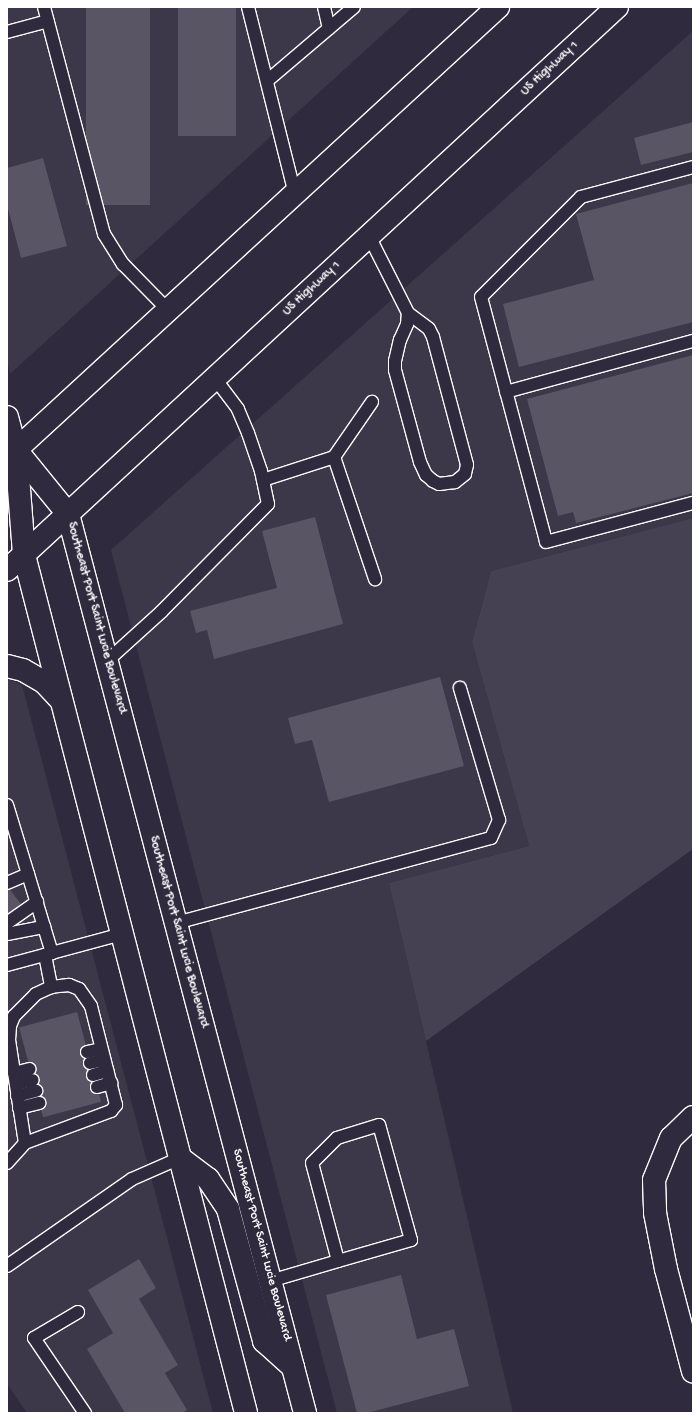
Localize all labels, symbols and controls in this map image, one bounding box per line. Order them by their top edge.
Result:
street label: US Highway 1 [518,38,582,100]
street label: US Highway 1 [280,258,344,320]
street label: Southeast Port Saint Lucie Boulevard [63,520,129,716]
street label: Southeast Port Saint Lucie Boulevard [145,834,211,1030]
street label: Southeast Port Saint Lucie Boulevard [228,1147,294,1343]

